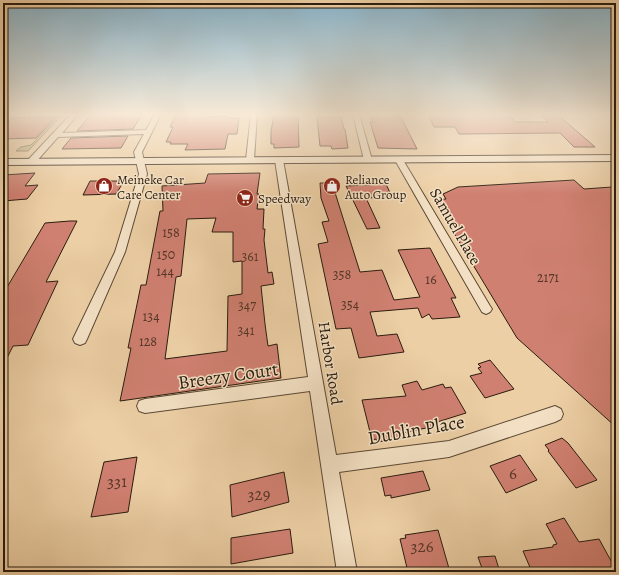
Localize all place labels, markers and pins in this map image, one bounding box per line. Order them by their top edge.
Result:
place label: Meineke Car Care Center [117,171,184,203]
place label: Reliance Auto Group [344,171,406,203]
shop icon: Meineke Car Care Center [94,176,114,196]
shop icon: Reliance Auto Group [322,176,342,196]
supermarket icon: Speedway [235,188,255,208]
place label: Speedway [258,190,311,207]

